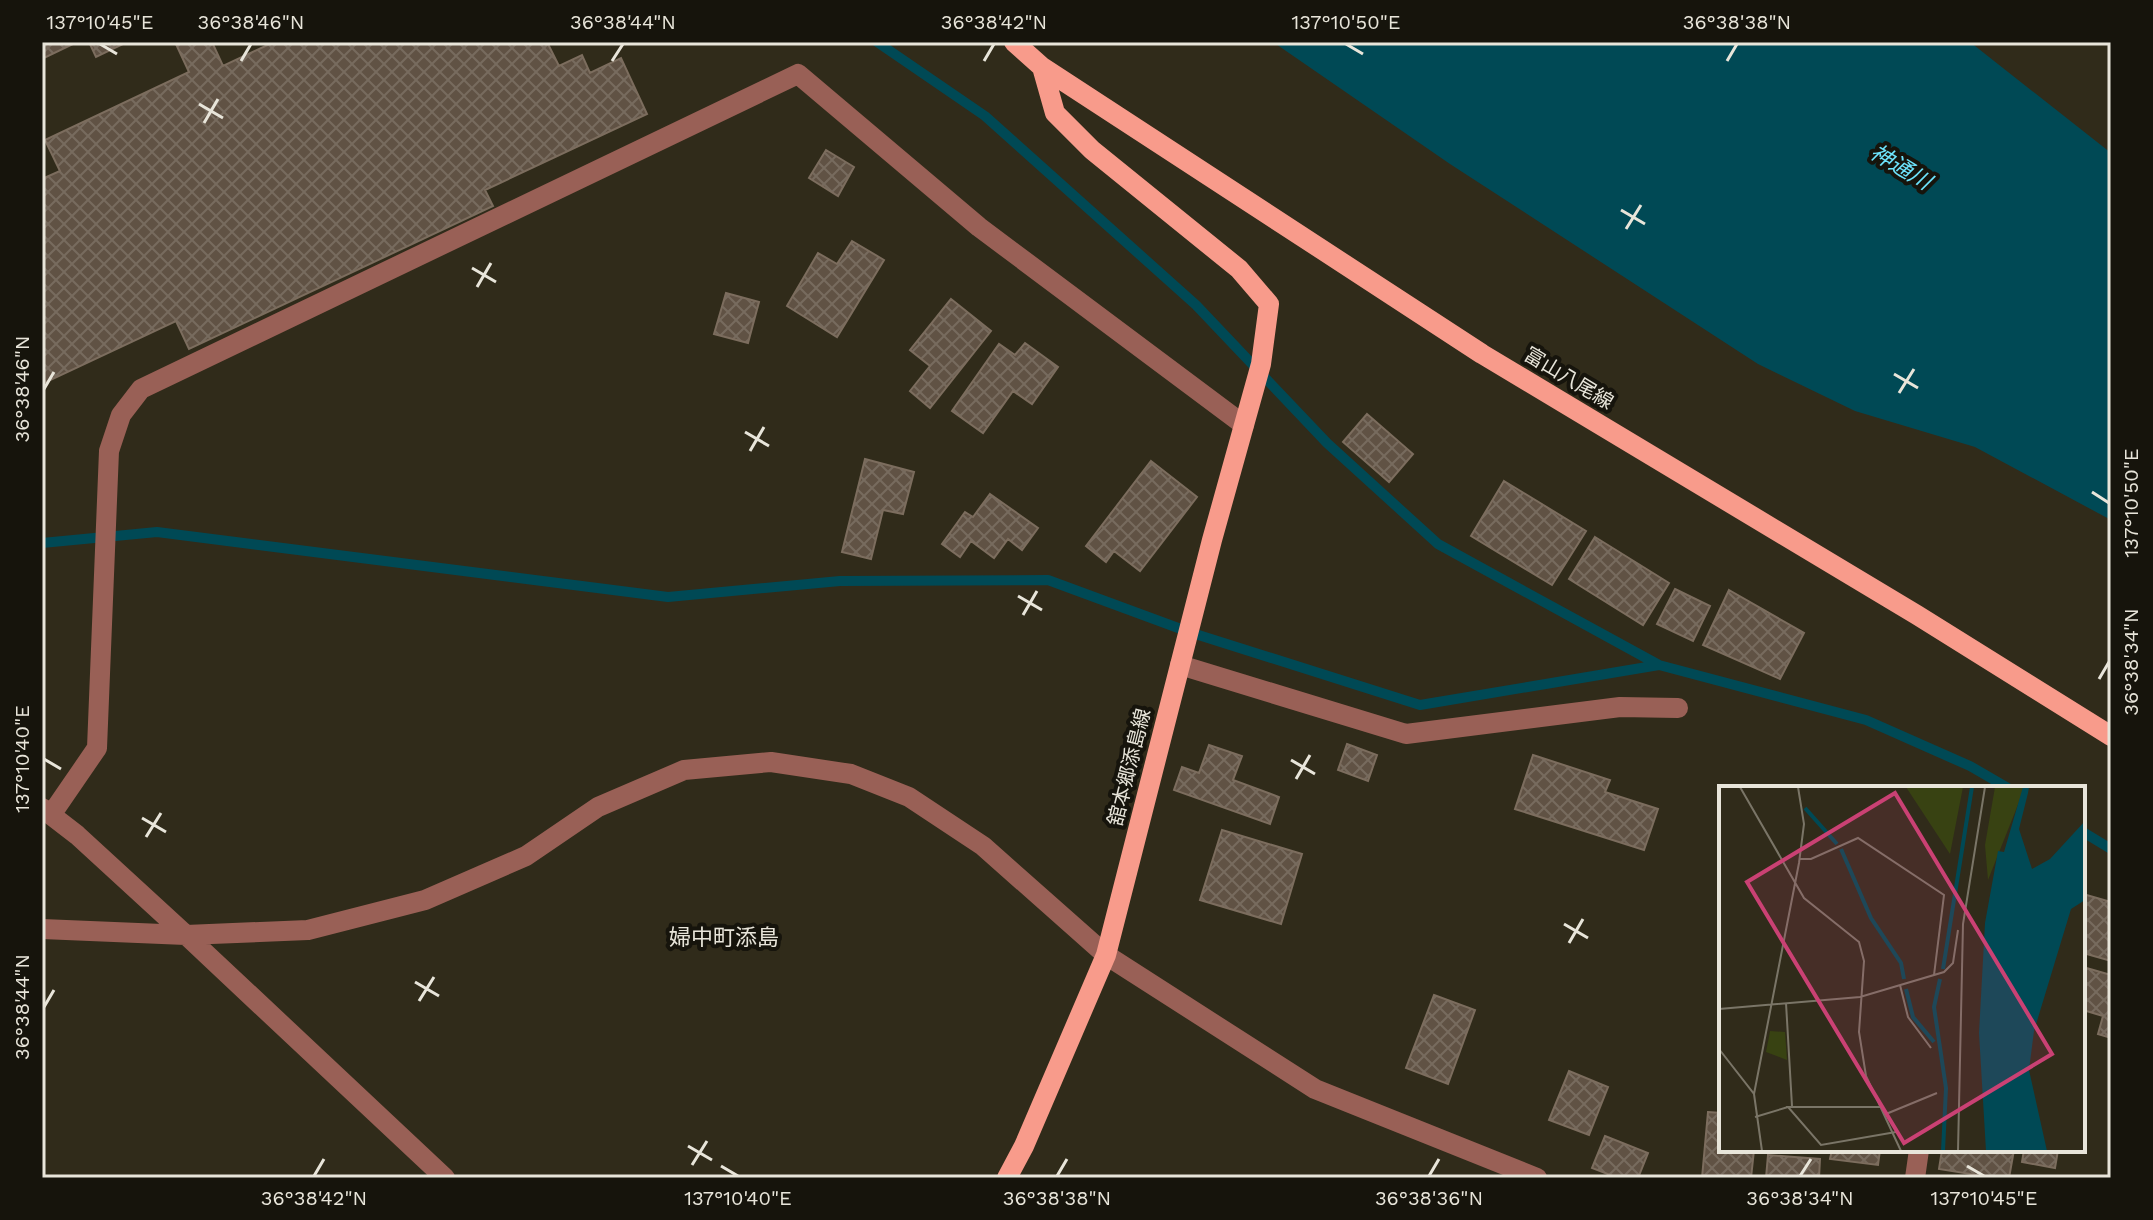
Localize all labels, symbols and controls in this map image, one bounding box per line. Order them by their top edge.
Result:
text: 137°10'45"E [47,10,153,34]
text: 36°38'46"N [198,10,304,34]
text: 36°38'44"N [570,10,676,34]
text: 36°38'42"N [941,10,1047,34]
text: 137°10'50"E [1292,10,1400,34]
text: 36°38'38"N [1683,10,1791,34]
water label: 神通川 [1866,139,1937,196]
text: 36°38'46"N [10,336,34,442]
street label: 富山八尾線 [1520,342,1618,414]
text: 137°10'50"E [2119,449,2143,557]
text: 36°38'34"N [2119,608,2143,716]
text: 137°10'40"E [10,705,34,813]
street label: 舘本郷添島線 [1103,706,1155,828]
inset map [1719,786,2085,1152]
district label: 婦中町添島 [669,925,779,950]
text: 36°38'44"N [10,954,34,1060]
text: 36°38'42"N [261,1186,367,1210]
text: 137°10'40"E [684,1186,792,1210]
text: 36°38'38"N [1003,1186,1111,1210]
text: 36°38'36"N [1375,1186,1483,1210]
text: 36°38'34"N [1746,1186,1854,1210]
text: 137°10'45"E [1931,1186,2037,1210]

